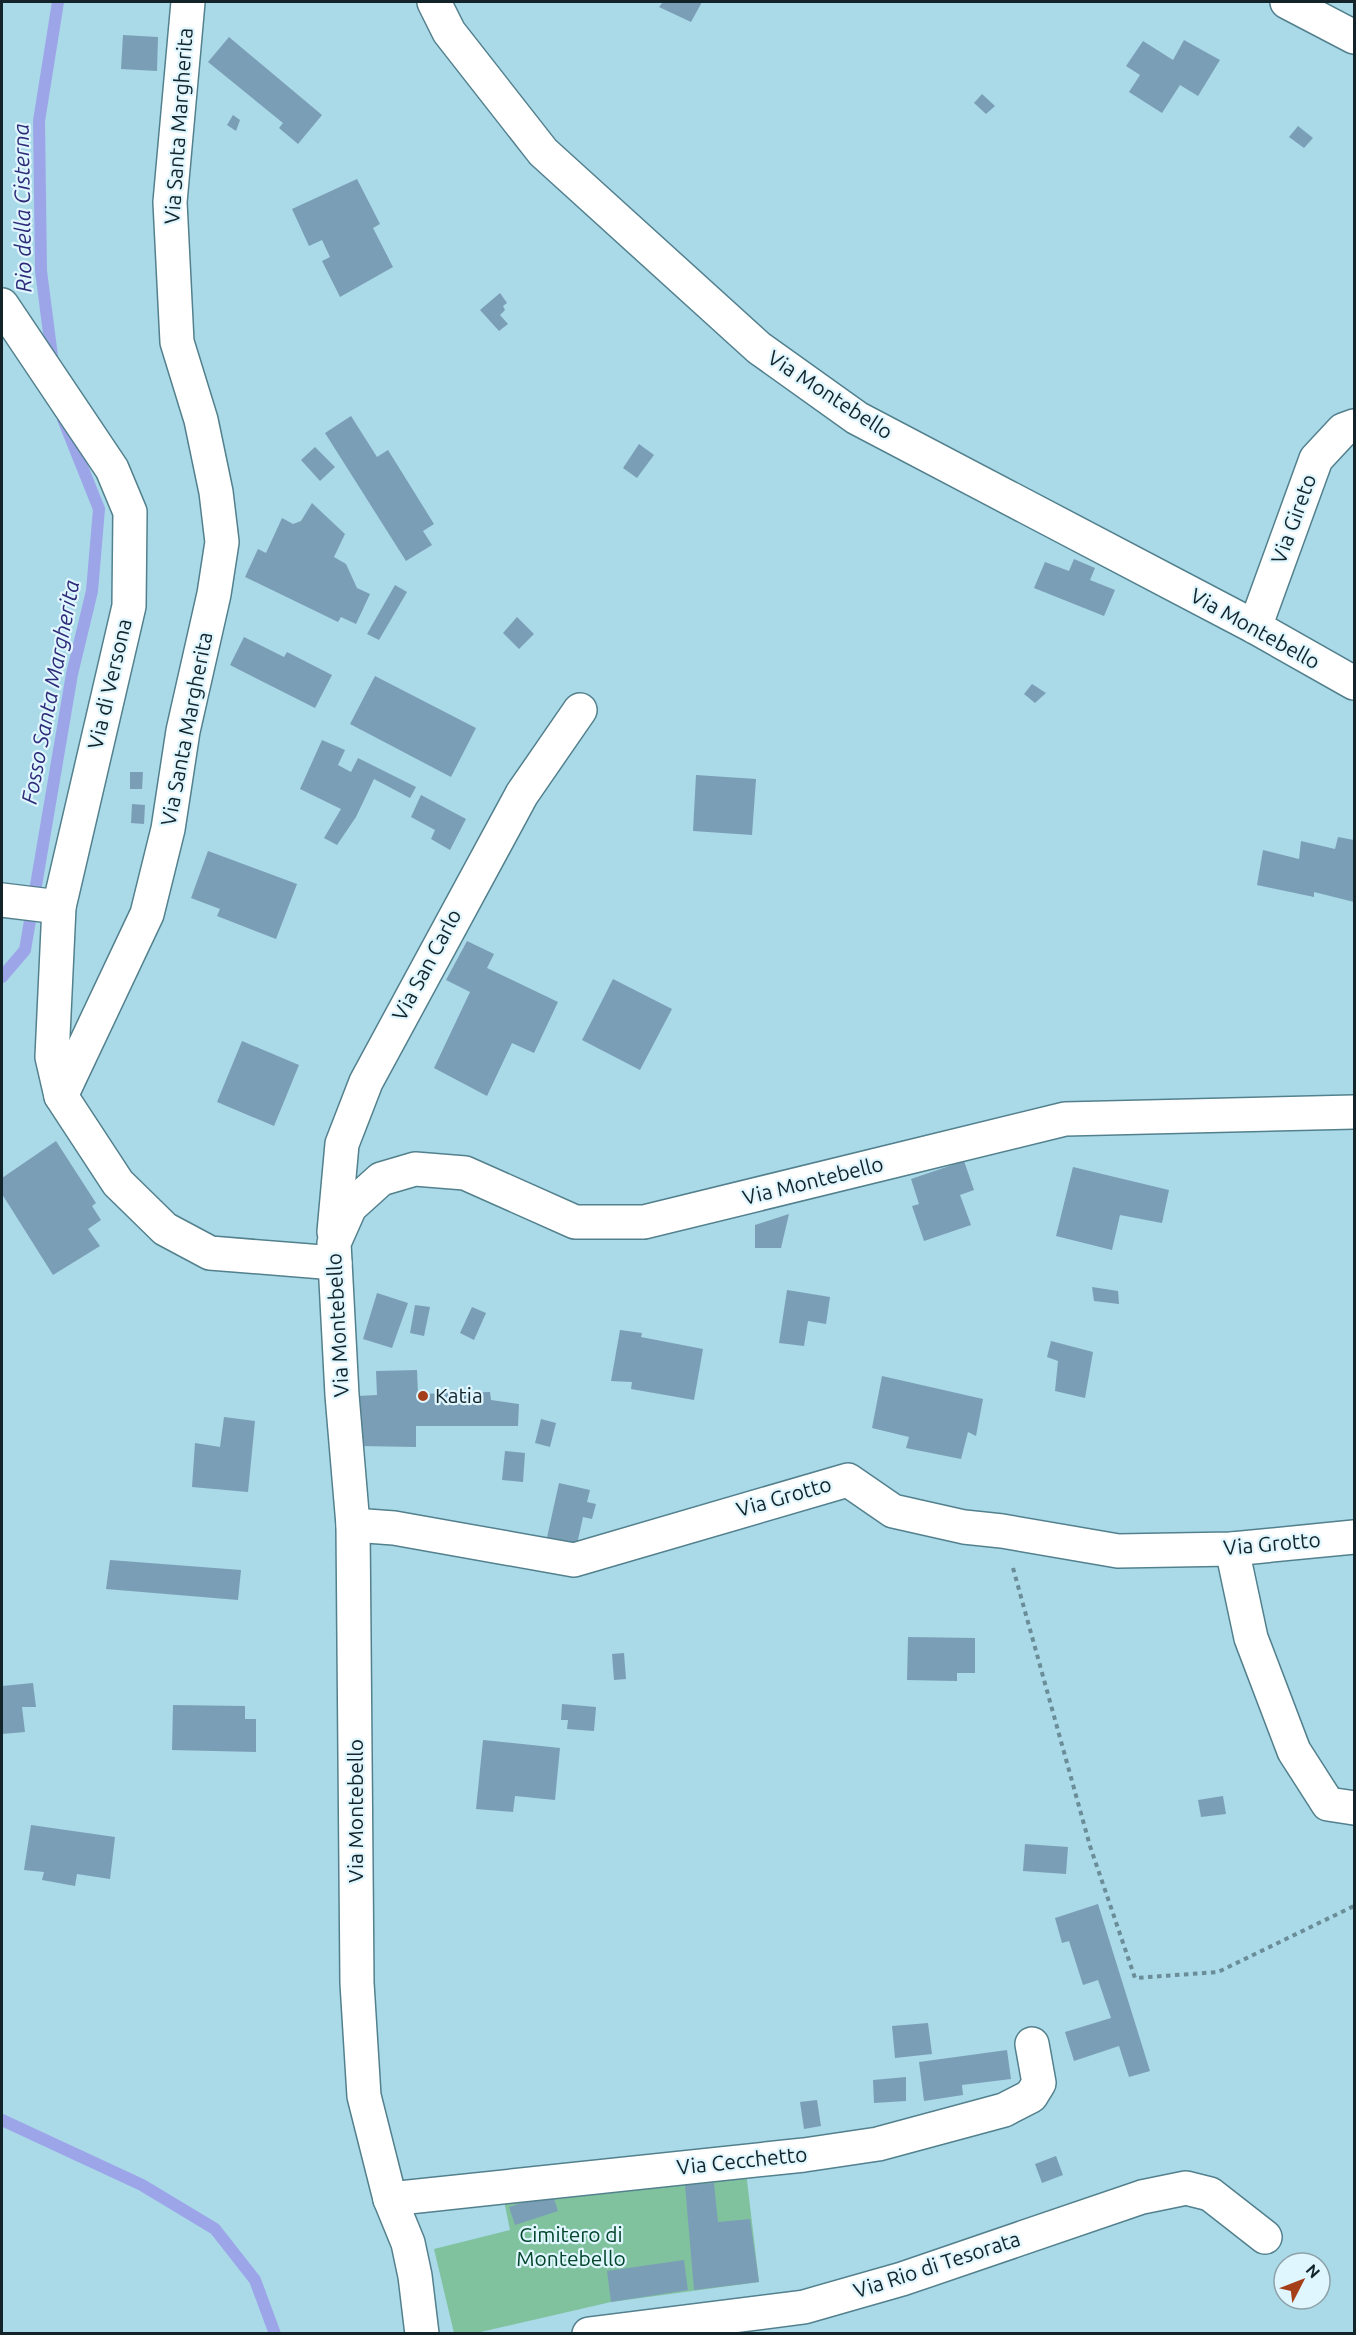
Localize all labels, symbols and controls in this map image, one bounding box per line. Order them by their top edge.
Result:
street label: Via Santa Margherita [159,27,197,225]
water label: Rio della Cisterna [8,123,35,293]
street label: Via Montebello [764,345,898,443]
street label: Via Gireto [1266,470,1320,567]
water label: Fosso Santa Margherita [16,578,84,806]
street label: Via Montebello [1187,583,1324,674]
street label: Via di Versona [82,616,136,751]
street label: Via Santa Margherita [155,630,217,828]
street label: Via San Carlo [387,905,466,1024]
street label: Via Montebello [740,1151,886,1209]
street label: Via Montebello [321,1252,353,1398]
place label: Katia [435,1383,483,1407]
marker: Katia [416,1389,430,1403]
street label: Via Grotto [734,1471,834,1521]
street label: Via Grotto [1222,1527,1322,1559]
street label: Via Montebello [343,1739,367,1883]
street label: Via Cecchetto [676,2141,808,2179]
park label: Cimitero di Montebello [516,2222,626,2270]
street label: Via Rio di Tesorata [850,2226,1023,2302]
north arrow [1272,2251,1332,2311]
text: N [1302,2261,1324,2281]

